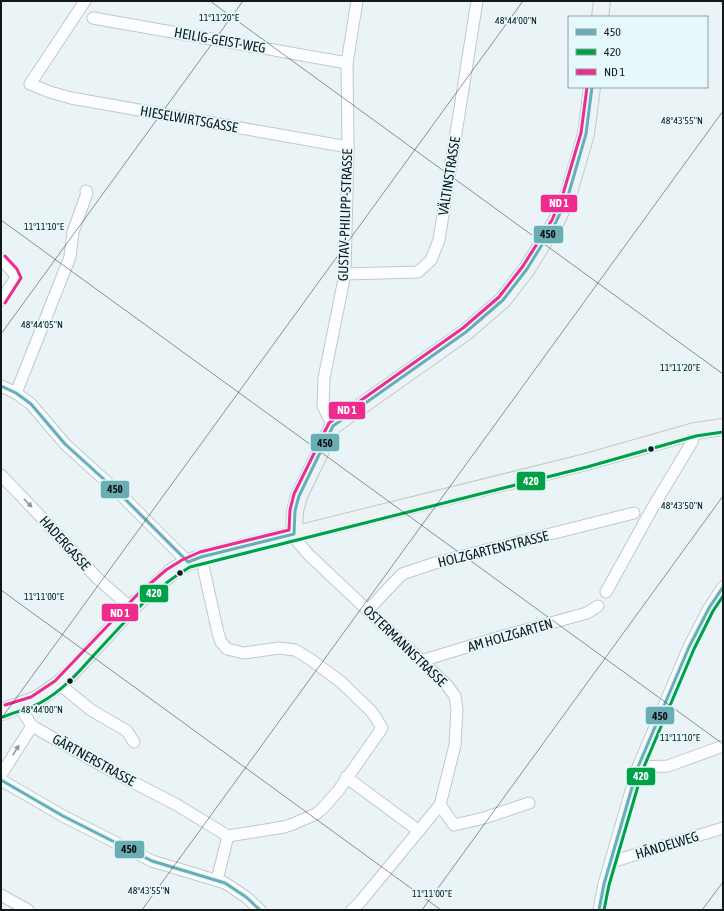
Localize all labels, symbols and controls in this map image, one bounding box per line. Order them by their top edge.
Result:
text: 11°11'20"E [199,12,240,23]
text: 48°44'00"N [495,15,537,26]
legend [568,16,708,88]
street label: HEILIG-GEIST-WEG [173,24,267,56]
text: 450 [604,25,621,39]
text: 420 [604,45,621,59]
text: ND 1 [604,65,625,79]
street label: HIESELWIRTSGASSE [139,103,239,135]
text: 48°43'55"N [661,115,703,126]
street label: VÄLTINSTRASSE [435,136,463,216]
street label: GUSTAV-PHILIPP-STRASSE [335,149,355,281]
line badge: ND 1 [540,194,578,213]
text: ND 1 [549,197,569,209]
text: 11°11'10"E [24,221,65,232]
line badge: 450 [533,225,564,244]
text: 450 [539,228,556,240]
text: 48°44'05"N [21,319,63,330]
text: 11°11'20"E [660,362,701,373]
line badge: ND 1 [328,401,366,420]
text: ND 1 [337,404,357,416]
line badge: 450 [310,433,340,452]
text: 450 [316,437,333,449]
unlabelled marker [646,444,656,454]
line badge: 420 [516,471,546,491]
text: 420 [522,475,539,487]
line badge: 450 [100,480,130,499]
text: 450 [106,483,123,495]
one-way arrow [23,498,33,508]
text: 48°43'50"N [661,500,703,511]
street label: HADERGASSE [36,513,94,574]
street label: HOLZGARTENSTRASSE [436,528,550,570]
unlabelled marker [175,568,185,578]
line badge: 420 [139,584,169,603]
text: 420 [145,587,162,599]
text: 11°11'00"E [24,591,65,602]
street label: OSTERMANNSTRASSE [360,602,450,690]
line badge: ND 1 [101,603,139,622]
text: ND 1 [110,607,130,619]
street label: AM HOLZGARTEN [466,615,554,655]
unlabelled marker [65,676,75,686]
text: 48°44'00"N [21,704,63,715]
line badge: 450 [645,706,675,725]
text: 450 [651,710,668,722]
street label: GÄRTNERSTRASSE [50,731,138,789]
text: 11°11'10"E [660,732,701,743]
one-way arrow [13,744,20,756]
line badge: 420 [626,767,656,786]
text: 420 [632,770,649,782]
street label: HÄNDELWEG [633,828,701,862]
line badge: 450 [114,840,145,859]
text: 450 [120,843,137,855]
text: 48°43'55"N [128,885,170,896]
text: 11°11'00"E [412,888,453,899]

